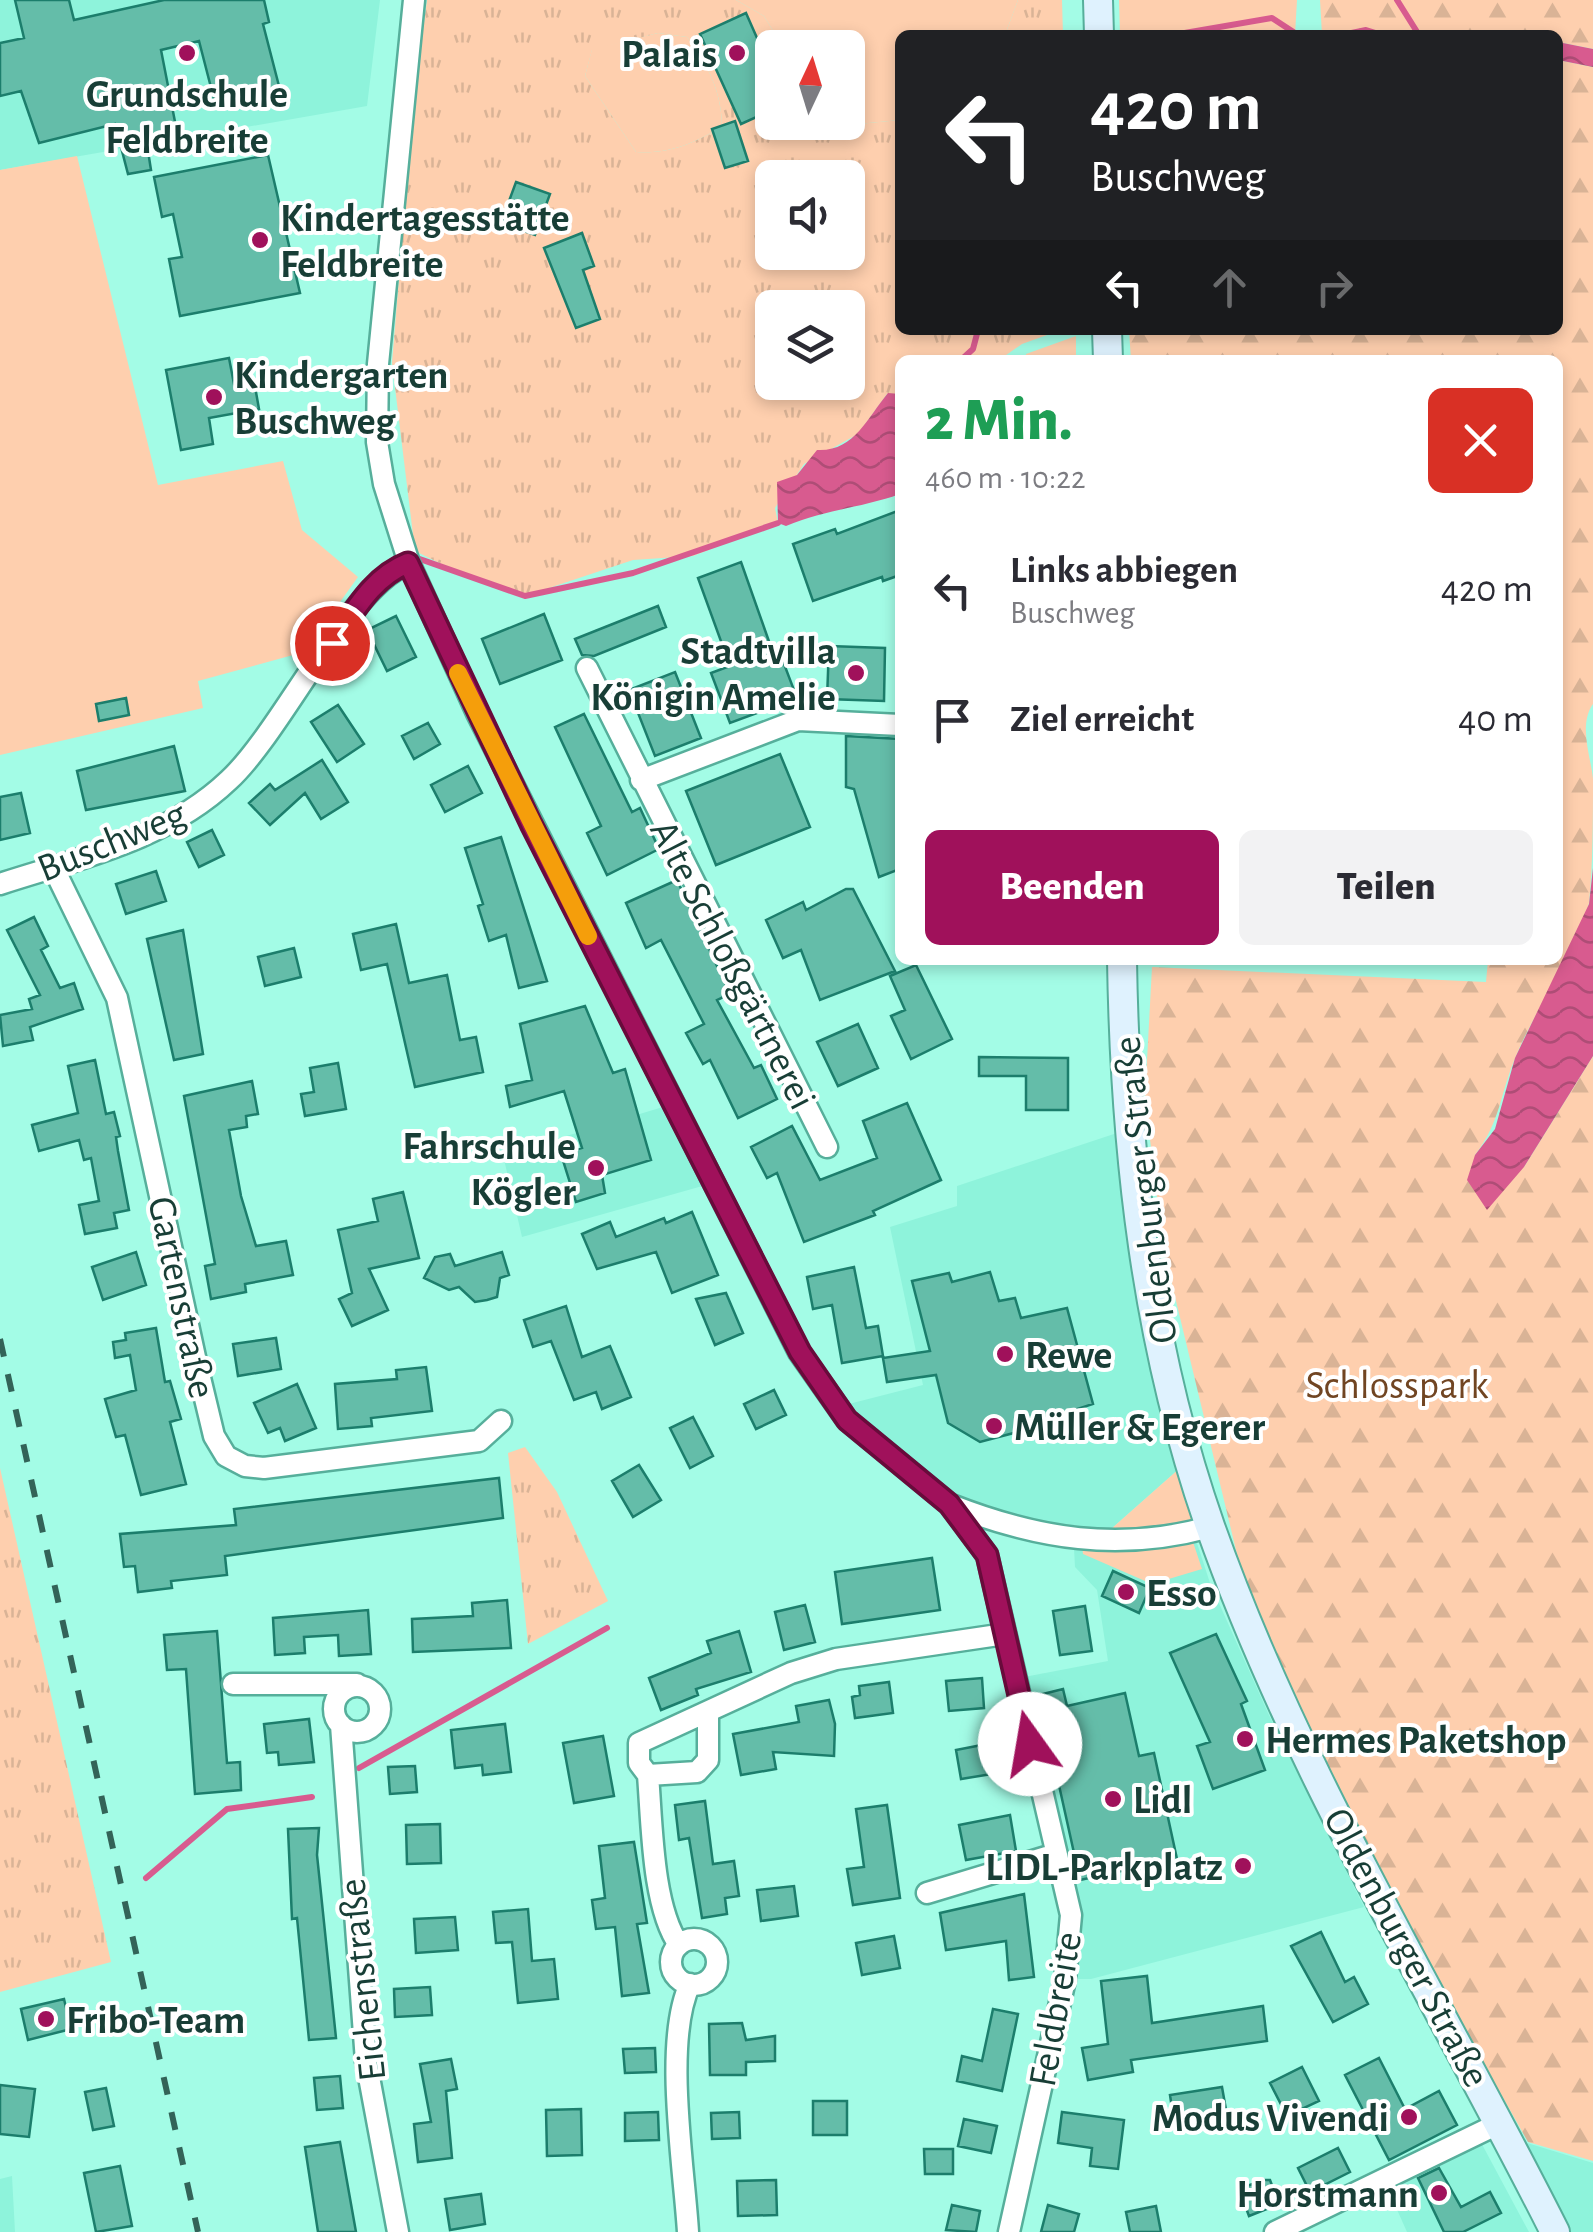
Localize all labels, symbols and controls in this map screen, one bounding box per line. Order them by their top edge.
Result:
north arrow [755,30,865,140]
map controls [755,30,865,400]
place label: Palais [621,35,717,75]
marker: Grundschule Feldbreite [176,42,198,64]
marker: Palais [726,42,748,64]
icon: left [925,70,1055,200]
text: 420 m [1090,73,1262,143]
place label: Grundschule Feldbreite [86,75,288,161]
text: Buschweg [1090,155,1266,200]
button: sound [755,160,865,270]
place label: Kindertagesstätte Feldbreite [280,199,570,285]
marker: Kindertagesstätte Feldbreite [249,229,271,251]
icon: left [1097,260,1152,315]
icon: ahead [1202,260,1257,315]
icon: right [1307,260,1362,315]
button: layers [755,290,865,400]
place label: Kindergarten Buschweg [234,356,449,442]
marker: Kindergarten Buschweg [203,386,225,408]
button: close [1428,388,1533,493]
text: 2 Min. [925,391,1073,451]
text: 460 m · 10:22 [925,462,1085,494]
text: Links abbiegen [1010,552,1238,590]
icon: left [925,563,980,618]
text: 420 m [1441,571,1533,609]
text: Buschweg [1010,597,1135,629]
pin [290,601,375,686]
icon: arrive [305,616,360,671]
place label: Stadtvilla Königin Amelie [590,632,836,718]
marker: Stadtvilla Königin Amelie [845,662,867,684]
icon: arrive [925,693,980,748]
text: Ziel erreicht [1010,701,1194,739]
text: 40 m [1458,701,1533,739]
street label: Buschweg [32,794,192,890]
street label: Alte Schloßgärtnerei [642,814,822,1116]
button: Beenden [925,830,1219,945]
button: Teilen [1239,830,1533,945]
street label: Oldenburger Straße [1107,1034,1185,1346]
place label: Fahrschule Kögler [402,1127,576,1213]
marker: Fahrschule Kögler [585,1157,607,1179]
street label: Gartenstraße [140,1193,222,1402]
place label: Rewe [1025,1336,1112,1376]
marker: Rewe [994,1343,1016,1365]
park label: Schlosspark [1305,1366,1489,1406]
place label: Müller & Egerer [1014,1408,1265,1448]
marker: Müller & Egerer [983,1415,1005,1437]
place label: Esso [1146,1574,1217,1614]
marker: Esso [1115,1581,1137,1603]
position arrow [978,1692,1082,1796]
place label: Hermes Paketshop [1265,1721,1567,1761]
marker: Hermes Paketshop [1234,1728,1256,1750]
place label: Lidl [1133,1781,1192,1821]
marker: Lidl [1102,1788,1124,1810]
street label: Oldenburger Straße [1316,1802,1496,2094]
place label: LIDL-Parkplatz [985,1848,1223,1888]
marker: LIDL-Parkplatz [1232,1855,1254,1877]
street label: Eichenstraße [332,1877,394,2083]
street label: Feldbreite [1023,1929,1089,2090]
place label: Fribo-Team [66,2001,245,2041]
marker: Fribo-Team [35,2008,57,2030]
place label: Modus Vivendi [1152,2099,1389,2139]
marker: Modus Vivendi [1398,2106,1420,2128]
place label: Horstmann [1236,2175,1419,2215]
marker: Horstmann [1428,2182,1450,2204]

